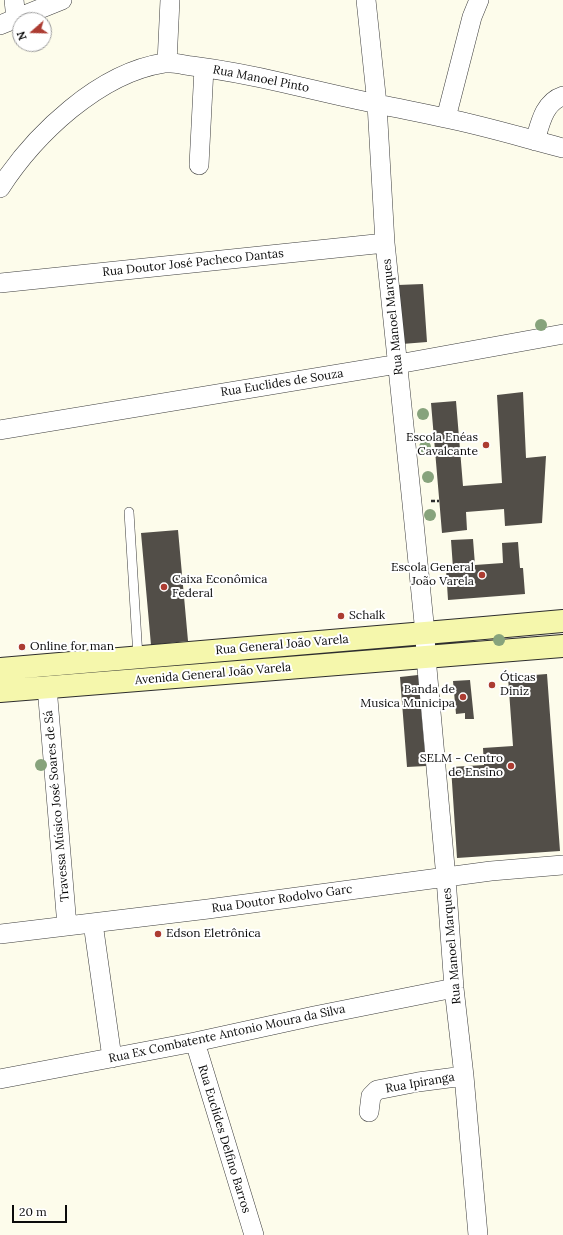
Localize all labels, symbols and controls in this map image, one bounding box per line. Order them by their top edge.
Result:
north arrow [12,12,52,52]
text: N [14,29,30,42]
street label: Rua Manoel Pinto [212,63,310,95]
street label: Rua Doutor José Pacheco Dantas [102,246,284,280]
street label: Rua Manoel Marques [380,258,406,376]
street label: Rua Euclides de Souza [220,366,344,400]
place label: Escola Enéas Cavalcante [406,431,478,459]
marker: Escola Enéas Cavalcante [481,440,491,450]
place label: Escola General João Varela [391,561,474,589]
marker: Escola General João Varela [477,570,487,580]
place label: Caixa Econômica Federal [172,573,267,601]
marker: Caixa Econômica Federal [159,582,169,592]
place label: Schalk [349,609,385,623]
marker: Schalk [336,611,346,621]
street label: Rua General João Varela [215,632,349,658]
place label: Online for man [30,640,114,654]
marker: Online for man [17,642,27,652]
street label: Avenida General João Varela [134,660,292,688]
place label: Óticas Diniz [500,671,536,699]
marker: Óticas Diniz [487,680,497,690]
place label: Banda de Musica Municipa [360,683,455,711]
marker: Banda de Musica Municipa [458,692,468,702]
street label: Travessa Músico José Soares de Sá [41,710,73,902]
place label: SELM - Centro de Ensino [420,752,503,780]
marker: SELM - Centro de Ensino [506,761,516,771]
street label: Rua Doutor Rodolvo Garc [211,882,353,916]
street label: Rua Manoel Marques [440,887,464,1005]
place label: Edson Eletrônica [166,927,261,941]
marker: Edson Eletrônica [153,929,163,939]
street label: Rua Ex Combatente Antonio Moura da Silva [107,1002,347,1066]
street label: Rua Euclides Delfino Barros [195,1063,253,1215]
street label: Rua Ipiranga [384,1070,456,1096]
scale bar [14,1197,69,1223]
text: 20 m [19,1204,47,1219]

